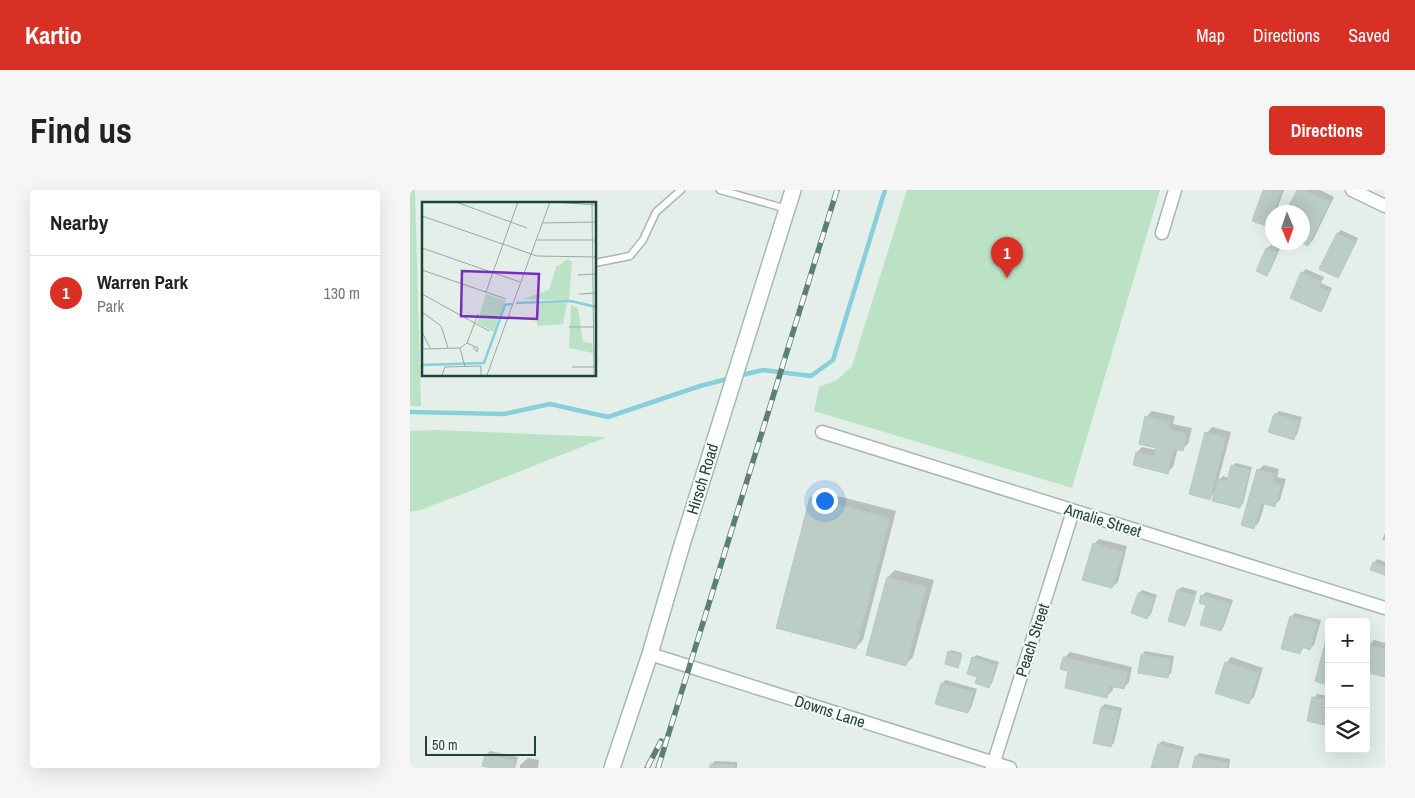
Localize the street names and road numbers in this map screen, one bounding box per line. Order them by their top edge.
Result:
street label: Hirsch Road [681,441,723,517]
street label: Amalie Street [1061,498,1145,542]
street label: Peach Street [1010,600,1054,679]
street label: Downs Lane [792,689,868,733]

